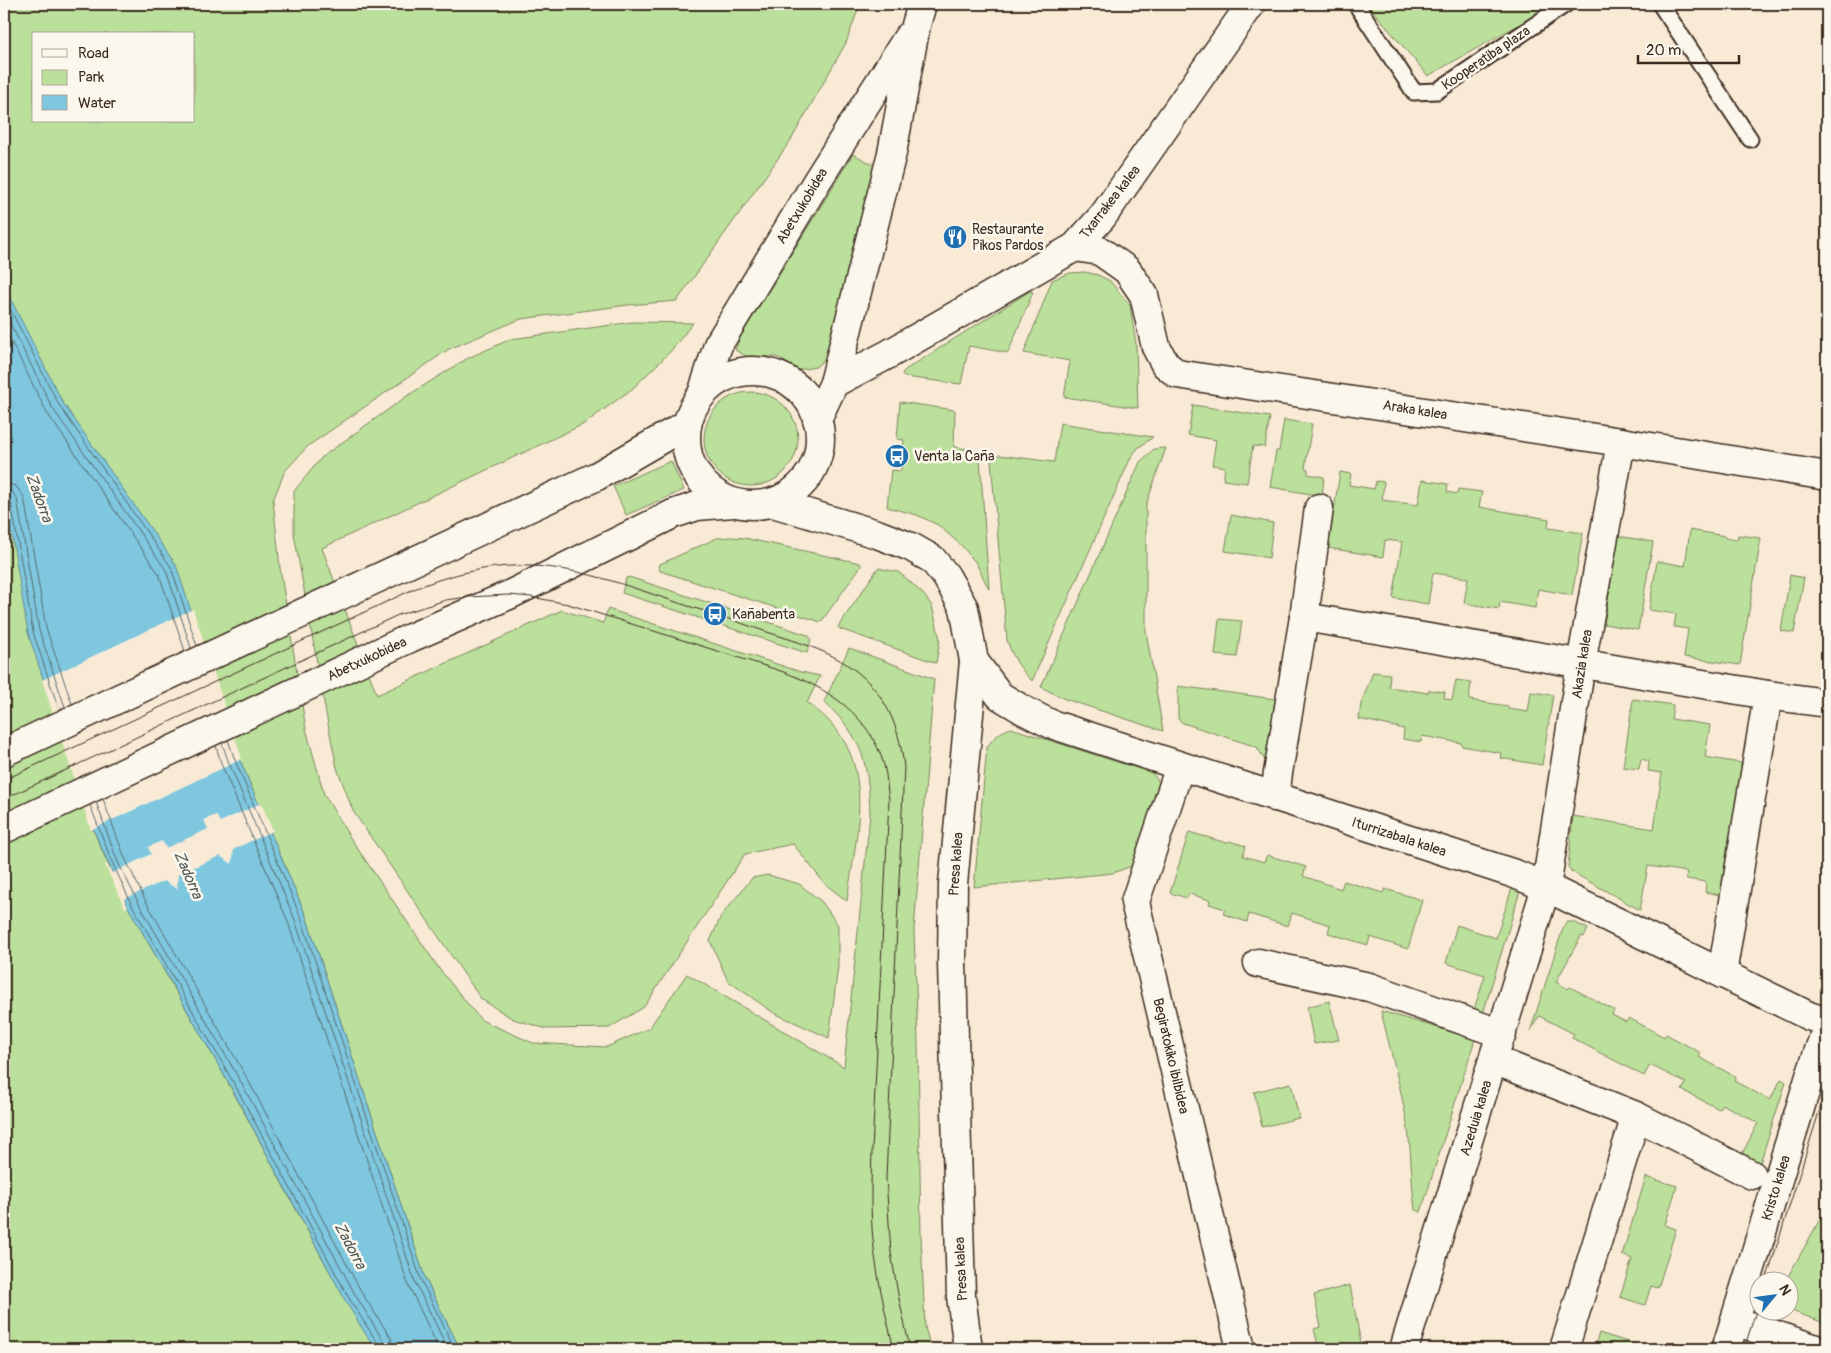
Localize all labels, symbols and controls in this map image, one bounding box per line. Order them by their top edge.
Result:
street label: Kooperatiba plaza [1439,22,1533,94]
legend [32,32,195,122]
scale bar [1638,32,1740,64]
text: 20 m [1646,41,1681,60]
text: Road [78,44,109,63]
text: Park [78,68,105,87]
text: Water [78,94,117,113]
street label: Txarrakea kalea [1076,162,1144,242]
street label: Abetxukobidea [773,165,831,247]
place label: Restaurante Pikos Pardos [972,221,1044,254]
restaurant icon: Restaurante Pikos Pardos [942,224,968,250]
street label: Araka kalea [1382,397,1448,423]
bus stop icon: Venta la Caña [884,443,910,469]
place label: Venta la Caña [914,448,995,465]
water label: Zadorra [22,471,57,526]
bus stop icon: Kañabenta [702,601,728,627]
place label: Kañabenta [732,606,795,623]
street label: Akazia kalea [1568,628,1596,700]
street label: Abetxukobidea [325,633,409,685]
street label: Iturrizabala kalea [1350,814,1448,860]
street label: Presa kalea [945,832,967,896]
water label: Zadorra [169,848,207,903]
street label: Begiratokiko ibilbidea [1149,996,1193,1116]
street label: Azeduia kalea [1456,1078,1496,1158]
street label: Kristo kalea [1758,1153,1794,1223]
water label: Zadorra [330,1219,371,1273]
street label: Presa kalea [951,1237,971,1301]
north arrow [1748,1270,1798,1320]
text: N [1775,1282,1795,1298]

